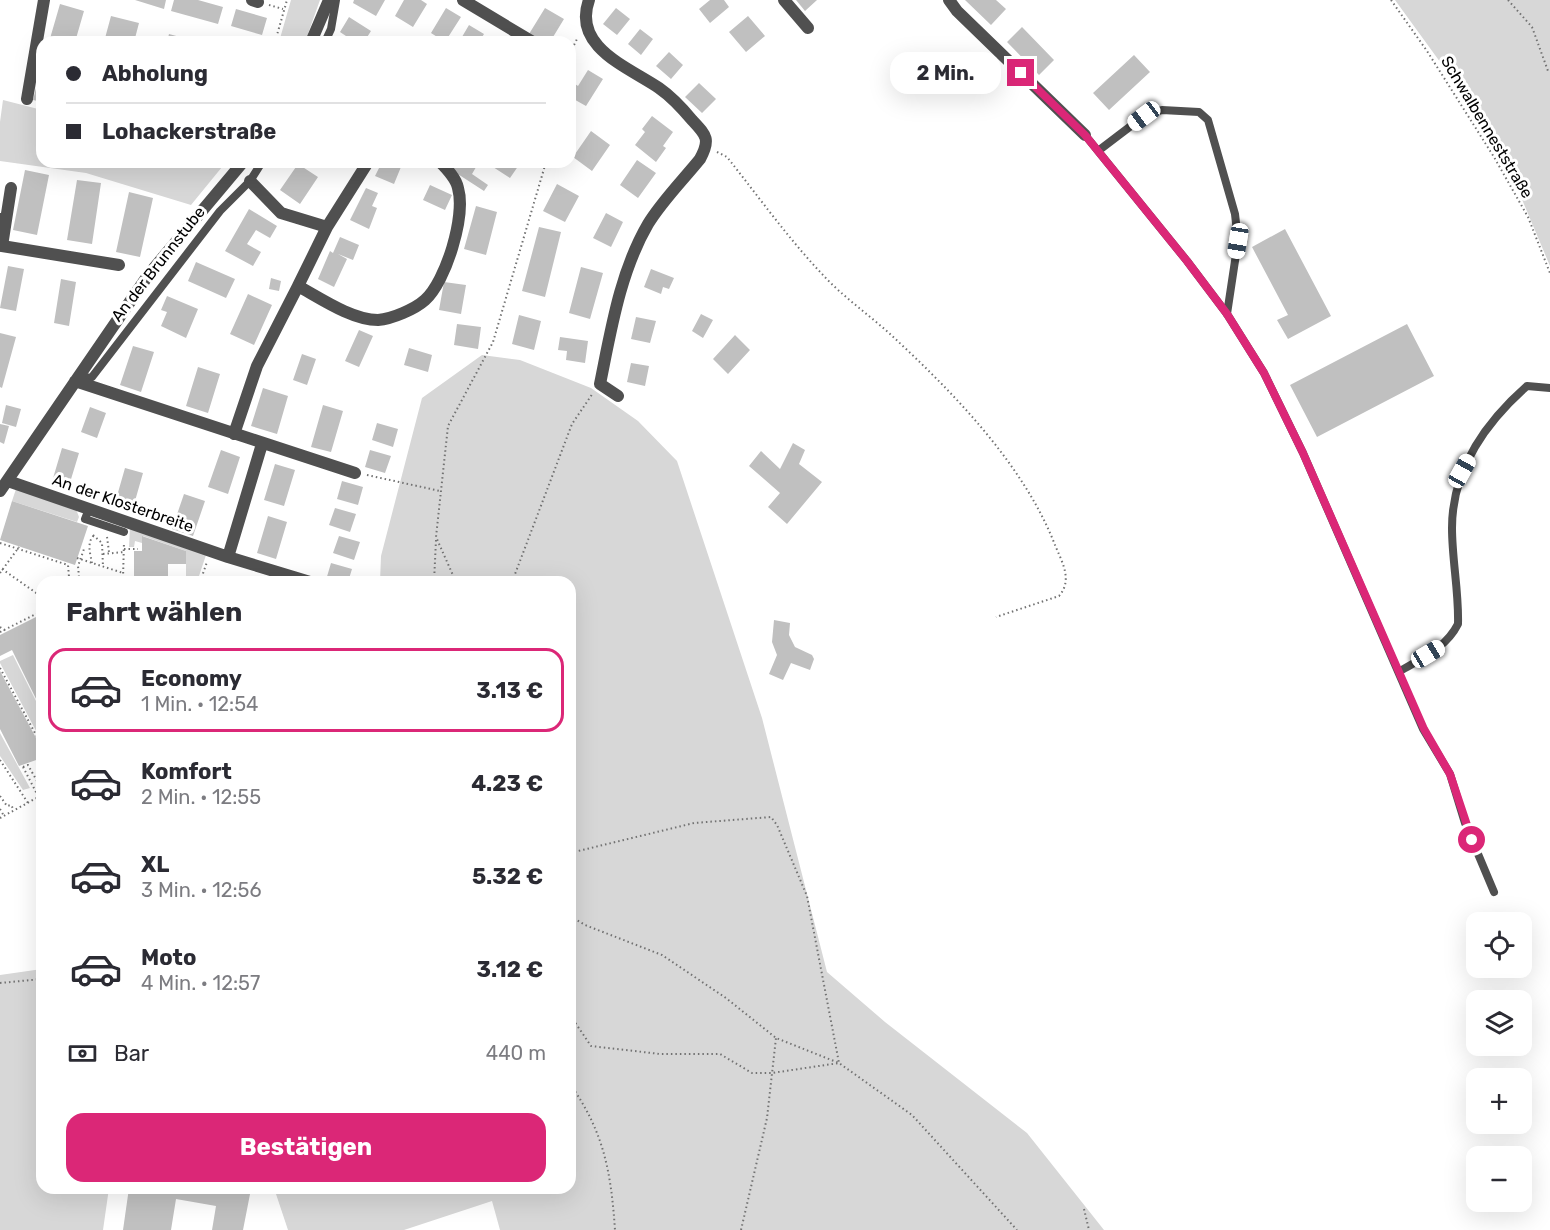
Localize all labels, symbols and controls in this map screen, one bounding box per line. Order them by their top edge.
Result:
callout: 2 Min. [889,52,1000,94]
street label: Schwalbenneststraße [1437,52,1537,202]
route end [1007,59,1034,86]
text: Abholung [102,60,208,87]
text: 2 Min. [916,61,975,85]
car [1124,98,1164,134]
text: Lohackerstraße [102,118,276,145]
street label: An der Brunnstube [107,203,209,325]
car [1226,222,1250,260]
car [1445,451,1479,491]
street label: An der Klosterbreite [50,470,196,536]
text: Fahrt wählen [66,596,242,628]
car [1408,637,1448,671]
icon: car [69,663,123,717]
text: Economy [141,665,242,692]
text: 3.13 € [476,677,543,704]
text: 1 Min. · 12:54 [141,692,258,716]
icon: car [69,756,123,810]
text: Komfort [141,758,232,785]
text: 4.23 € [471,770,543,797]
text: 2 Min. · 12:55 [141,785,261,809]
route start [1458,826,1485,853]
icon: car [69,849,123,903]
text: XL [141,851,169,878]
text: 5.32 € [472,863,543,890]
text: 3 Min. · 12:56 [141,878,262,902]
map controls [1466,912,1532,1212]
button: locate [1466,912,1532,978]
icon: car [69,942,123,996]
text: Moto [141,944,196,971]
text: 3.12 € [476,956,543,983]
text: 4 Min. · 12:57 [141,971,260,995]
button: layers [1466,990,1532,1056]
icon: cash [66,1037,99,1070]
text: Bar [114,1040,149,1067]
text: 440 m [486,1041,546,1065]
button: + [1466,1068,1532,1134]
button: Bestätigen [66,1113,546,1182]
button: − [1466,1146,1532,1212]

